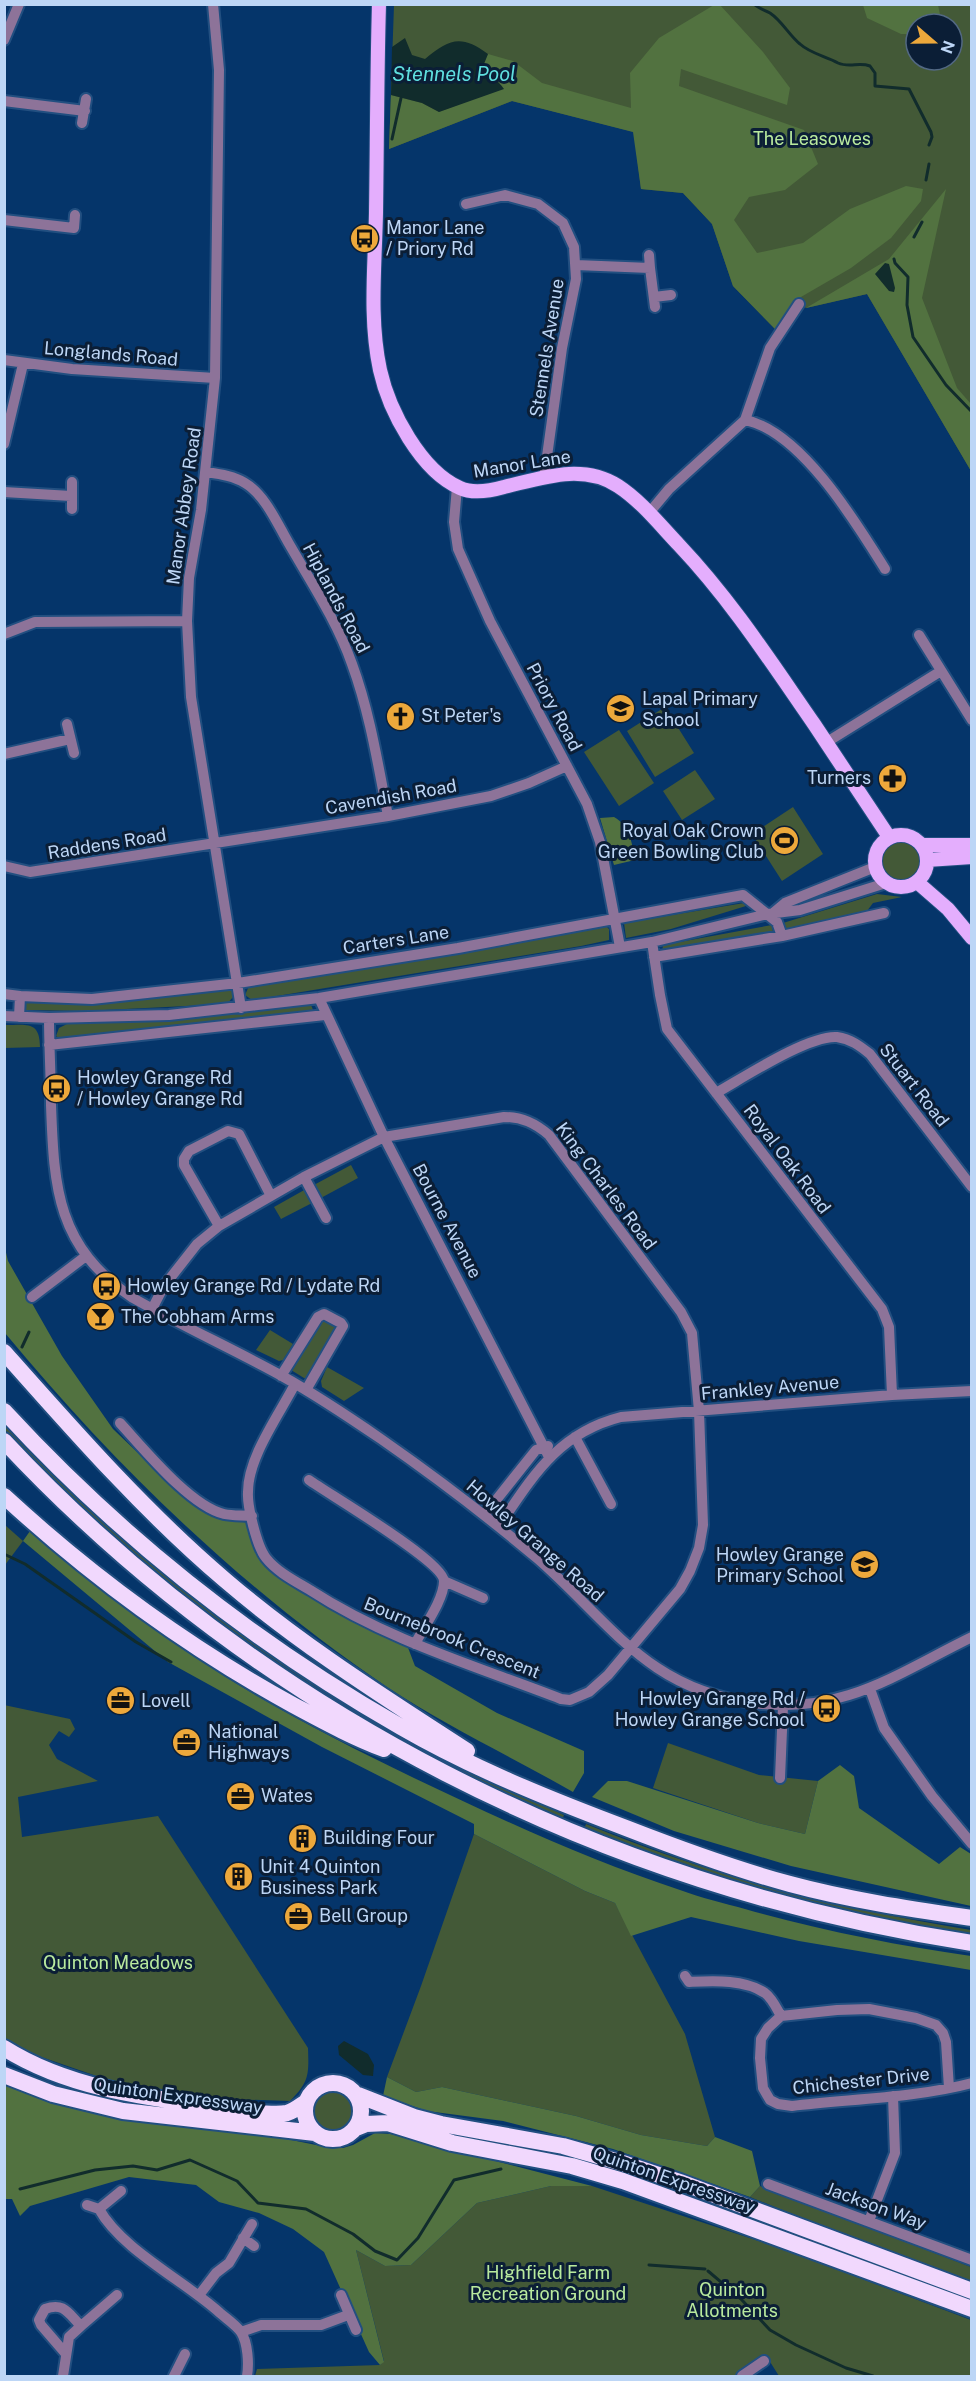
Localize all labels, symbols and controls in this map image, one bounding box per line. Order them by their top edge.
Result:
north arrow [904,12,964,72]
text: N [937,38,959,56]
water label: Stennels Pool [392,62,516,86]
park label: The Leasowes [753,128,871,149]
place label: Manor Lane / Priory Rd [386,217,484,259]
bus stop icon: Manor Lane / Priory Rd [349,222,381,254]
street label: Stennels Avenue [525,277,568,419]
street label: Longlands Road [43,337,179,370]
street label: Manor Abbey Road [162,426,205,586]
street label: Manor Lane [472,445,572,482]
street label: Hiplands Road [299,539,374,656]
street label: Priory Road [522,659,586,755]
place label: Lapal Primary School [642,688,758,730]
school or university icon: Lapal Primary School [605,693,637,725]
church icon: St Peter's [384,700,416,732]
place label: St Peter's [421,705,501,726]
pharmacy icon: Turners [876,762,908,794]
place label: Turners [807,767,871,788]
street label: Cavendish Road [324,775,458,818]
place label: Royal Oak Crown Green Bowling Club [598,820,764,862]
street label: Raddens Road [46,824,168,863]
sports icon: Royal Oak Crown Green Bowling Club [769,825,801,857]
street label: Carters Lane [341,921,450,958]
street label: Stuart Road [875,1039,953,1130]
place label: Howley Grange Rd / Howley Grange Rd [77,1067,243,1109]
bus stop icon: Howley Grange Rd / Howley Grange Rd [40,1072,72,1104]
street label: Royal Oak Road [740,1100,835,1217]
street label: King Charles Road [552,1118,661,1253]
street label: Bourne Avenue [408,1160,486,1282]
bus stop icon: Howley Grange Rd / Lydate Rd [90,1270,122,1302]
place label: Howley Grange Rd / Lydate Rd [127,1275,380,1296]
bar icon: The Cobham Arms [84,1301,116,1333]
place label: The Cobham Arms [121,1306,274,1327]
street label: Frankley Avenue [700,1371,840,1404]
street label: Howley Grange Road [462,1475,608,1606]
place label: Howley Grange Primary School [716,1544,844,1586]
school or university icon: Howley Grange Primary School [849,1549,881,1581]
street label: Bournebrook Crescent [361,1593,543,1683]
office icon: Lovell [104,1685,136,1717]
place label: Howley Grange Rd / Howley Grange School [615,1688,806,1730]
place label: Lovell [141,1690,191,1711]
bus stop icon: Howley Grange Rd / Howley Grange School [810,1693,842,1725]
place label: National Highways [208,1721,290,1763]
office icon: National Highways [171,1726,203,1758]
office icon: Wates [224,1780,256,1812]
place label: Wates [261,1785,313,1806]
building icon: Building Four [286,1822,318,1854]
place label: Building Four [323,1827,435,1848]
place label: Unit 4 Quinton Business Park [260,1856,380,1898]
building icon: Unit 4 Quinton Business Park [223,1861,255,1893]
office icon: Bell Group [282,1900,314,1932]
place label: Bell Group [319,1905,408,1926]
park label: Quinton Meadows [43,1952,193,1973]
street label: Chichester Drive [791,2063,931,2098]
street label: Quinton Expressway [92,2073,264,2118]
street label: Quinton Expressway [590,2142,759,2217]
street label: Jackson Way [823,2178,930,2234]
park label: Highfield Farm Recreation Ground [470,2262,626,2304]
park label: Quinton Allotments [686,2279,778,2321]

